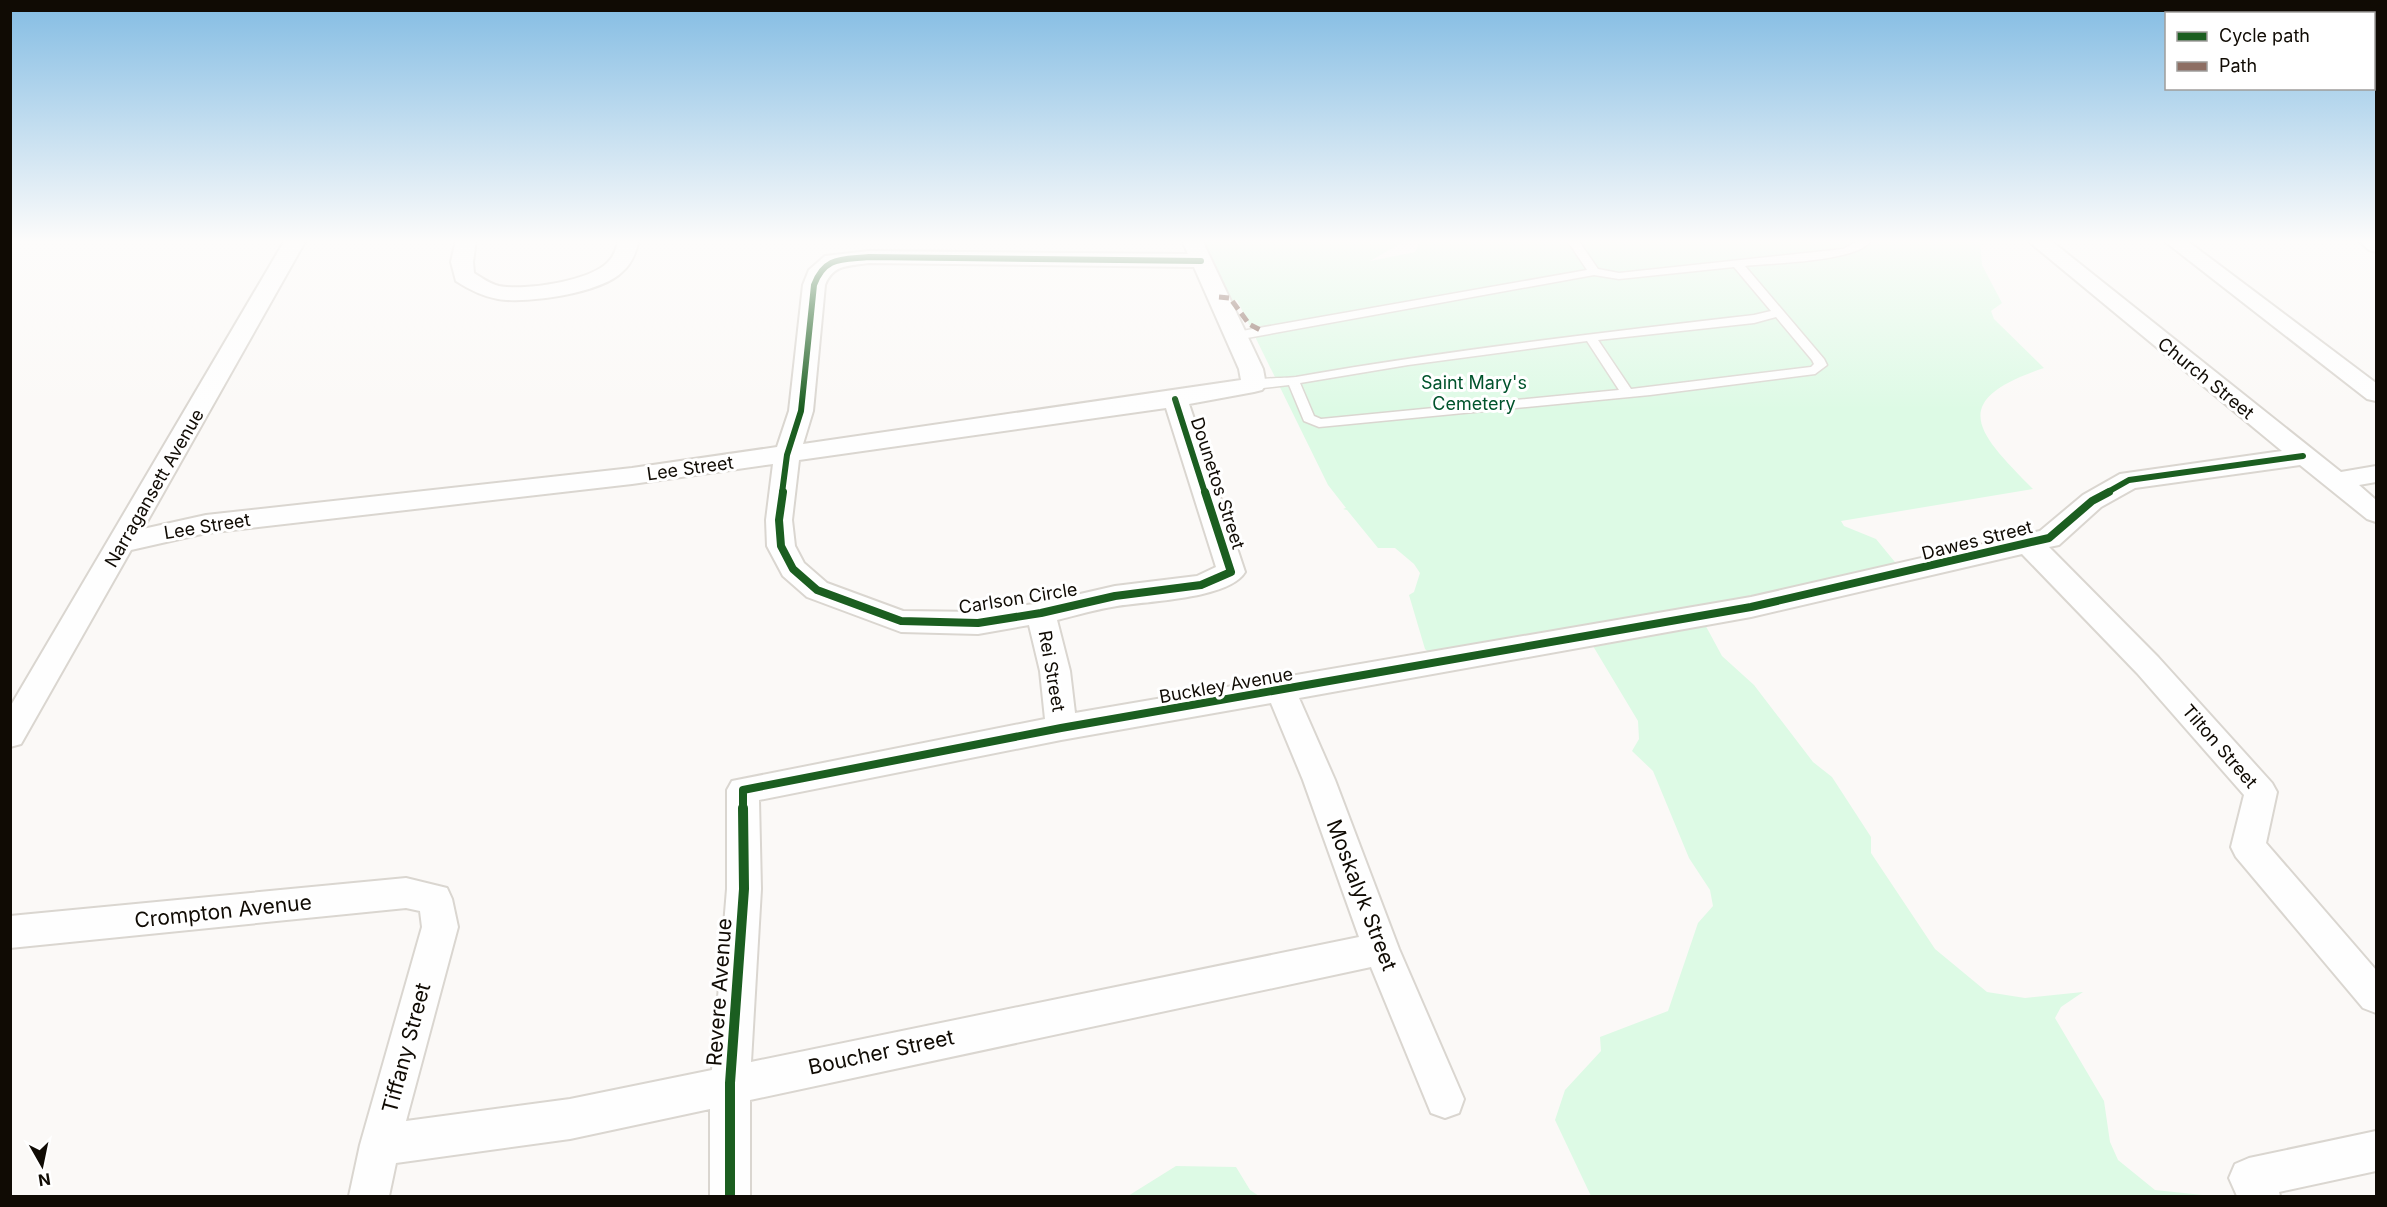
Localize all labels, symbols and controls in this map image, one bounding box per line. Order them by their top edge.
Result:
legend [2165,12,2375,90]
text: Cycle path [2219,25,2310,46]
text: Path [2219,55,2257,76]
street label: Church Street [2154,333,2258,423]
park label: Saint Mary's Cemetery [1421,372,1527,414]
street label: Narragansett Avenue [100,405,208,571]
street label: Dounetos Street [1187,414,1249,552]
street label: Lee Street [645,452,735,484]
street label: Lee Street [162,509,252,543]
street label: Dawes Street [1919,516,2035,564]
street label: Carlson Circle [957,578,1079,618]
street label: Rei Street [1035,629,1069,713]
street label: Buckley Avenue [1157,663,1295,707]
street label: Tilton Street [2178,700,2262,792]
street label: Moskalyk Street [1322,816,1402,974]
street label: Crompton Avenue [133,889,313,933]
street label: Revere Avenue [701,917,737,1067]
street label: Tiffany Street [377,980,435,1116]
street label: Boucher Street [806,1024,956,1080]
north arrow [12,1135,72,1195]
text: N [37,1169,52,1191]

